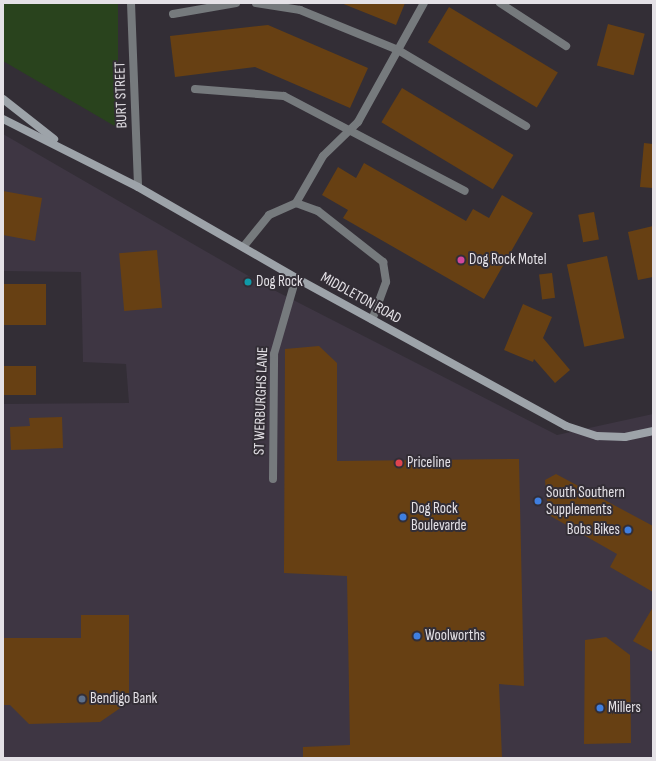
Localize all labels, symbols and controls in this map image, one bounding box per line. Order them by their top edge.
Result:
street label: BURT STREET [111,61,131,129]
place label: Dog Rock Motel [469,251,546,269]
marker: Dog Rock Motel [456,255,466,265]
street label: MIDDLETON ROAD [317,268,405,328]
place label: Dog Rock [256,273,303,291]
marker: Dog Rock [243,277,253,287]
street label: ST WERBURGHS LANE [250,346,272,456]
place label: Priceline [407,454,451,472]
marker: Priceline [394,458,404,468]
place label: South Southern Supplements [546,483,625,518]
marker: South Southern Supplements [533,496,543,506]
place label: Dog Rock Boulevarde [411,499,467,534]
marker: Dog Rock Boulevarde [398,512,408,522]
place label: Bobs Bikes [567,521,620,539]
marker: Bobs Bikes [623,525,633,535]
place label: Woolworths [425,627,485,645]
marker: Woolworths [412,631,422,641]
place label: Bendigo Bank [90,690,157,708]
marker: Bendigo Bank [77,694,87,704]
place label: Millers [608,699,641,717]
marker: Millers [595,703,605,713]

